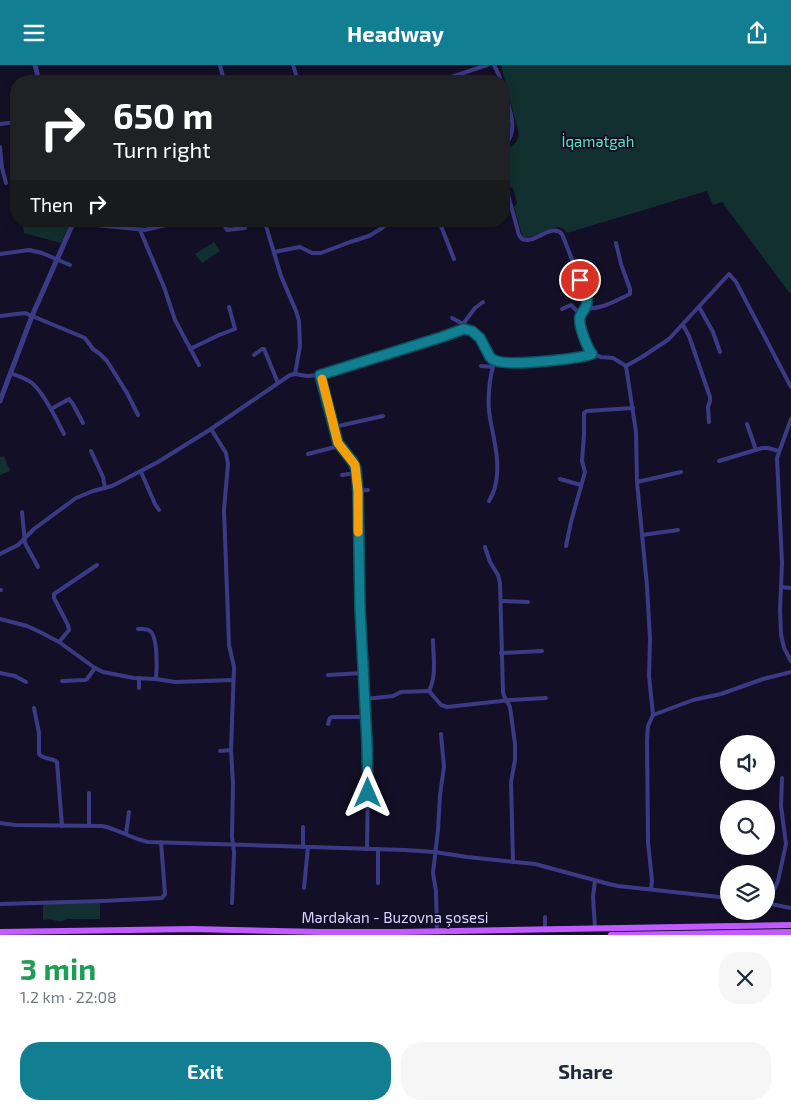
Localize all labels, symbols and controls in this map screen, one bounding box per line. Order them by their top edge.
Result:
icon: menu [20,19,48,47]
icon: share [743,19,771,47]
text: Headway [347,20,444,46]
text: 650 m [113,94,213,136]
icon: right [30,95,95,160]
park label: İqamətgah [562,132,634,150]
text: Turn right [113,136,211,162]
icon: right [83,190,111,218]
text: Then [30,193,73,216]
pin [559,259,601,301]
icon: arrive [566,266,594,294]
map controls [720,735,775,920]
button: sound [720,735,775,790]
position arrow [341,766,393,818]
button: search [720,800,775,855]
button: layers [720,865,775,920]
street label: Mərdəkan - Buzovna şosesi [301,908,489,927]
text: 3 min [20,950,96,986]
button: close [719,952,771,1004]
text: 1.2 km · 22:08 [20,987,117,1006]
button: Exit [20,1042,391,1100]
button: Share [401,1042,771,1100]

